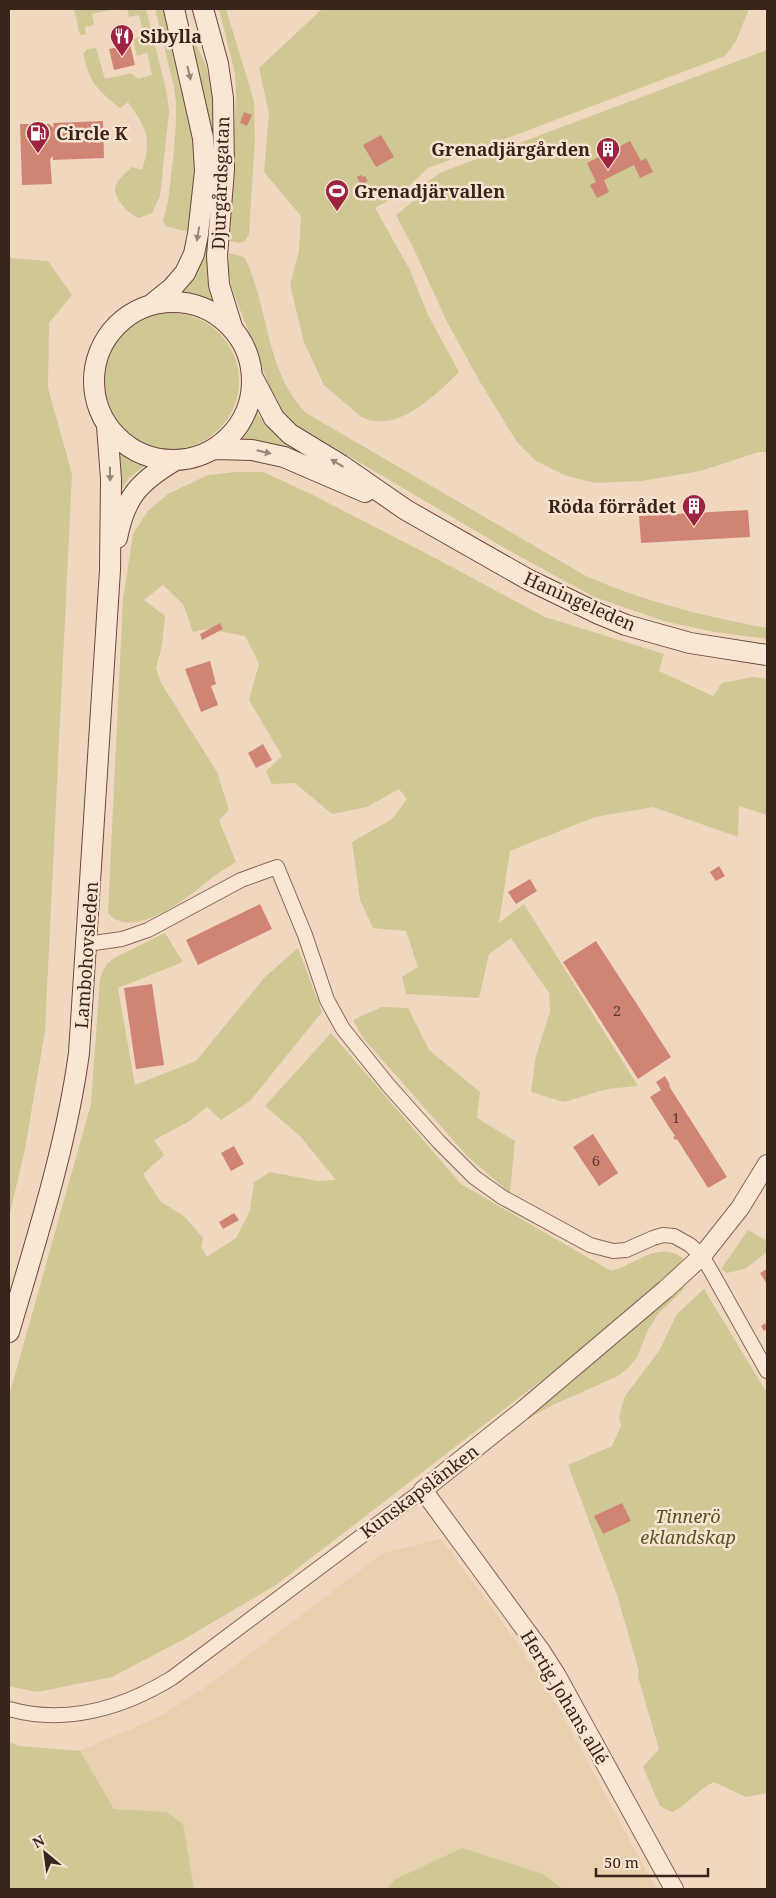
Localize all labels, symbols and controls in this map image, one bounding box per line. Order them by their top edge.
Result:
restaurant icon: Sibylla [109,23,135,57]
place label: Sibylla [140,24,202,48]
one-way arrow [185,66,193,81]
street label: Djurgårdsgatan [206,115,234,250]
fuel station icon: Circle K [25,120,51,154]
place label: Circle K [56,121,129,145]
building icon: Grenadjärgården [595,136,621,170]
place label: Grenadjärgården [431,137,590,161]
sports icon: Grenadjärvallen [324,178,350,212]
place label: Grenadjärvallen [354,179,505,203]
one-way arrow [194,226,202,242]
one-way arrow [256,448,271,456]
one-way arrow [331,458,344,467]
one-way arrow [107,467,115,483]
building icon: Röda förrådet [681,493,707,527]
place label: Röda förrådet [548,494,676,518]
street label: Haningeleden [520,566,640,637]
street label: Lambohovsleden [69,880,103,1029]
house number: 2 [613,1000,621,1020]
house number: 1 [672,1107,680,1127]
house number: 6 [592,1150,600,1170]
street label: Kunskapslänken [355,1438,483,1543]
park label: Tinnerö eklandskap [640,1504,736,1549]
street label: Hertig Johans allé [515,1625,615,1769]
north arrow [20,1828,70,1878]
text: N [29,1830,48,1852]
scale bar [596,1846,708,1878]
text: 50 m [604,1852,639,1872]

